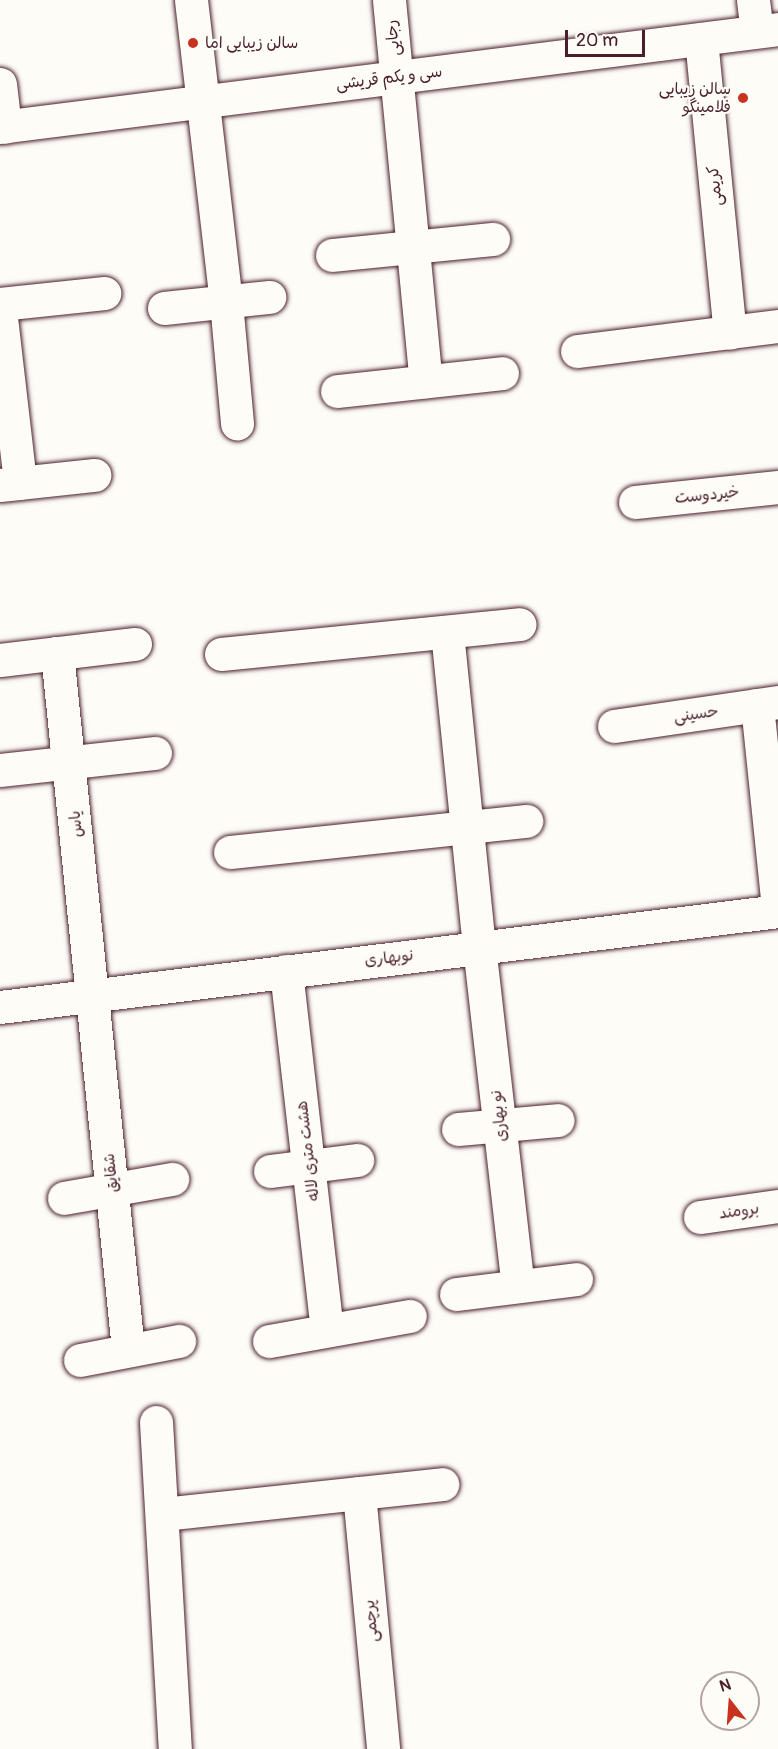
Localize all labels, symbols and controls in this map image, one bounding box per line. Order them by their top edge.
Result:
scale bar [568,18,648,56]
street label: رجایی [382,19,404,57]
text: 20 m [576,29,618,52]
place label: سالن زیبایی اما [205,33,298,53]
marker: سالن زیبایی اما [186,36,200,50]
street label: سی و یکم قریشی [335,62,443,94]
place label: سالن زیبایی فلامینگو [659,79,731,117]
marker: سالن زیبایی فلامینگو [736,91,750,105]
street label: کریمی [703,165,727,207]
street label: خیردوست [674,482,740,508]
street label: حسینی [672,701,720,727]
street label: یاس [65,810,87,838]
street label: نوبهاری [363,945,415,971]
street label: نو بهاری [486,1089,512,1143]
street label: هشت متری لاله [292,1100,324,1202]
street label: شقایق [99,1152,123,1194]
street label: برومند [718,1199,760,1223]
street label: پرچمی [360,1599,382,1643]
north arrow [700,1671,760,1731]
text: N [717,1675,733,1697]

